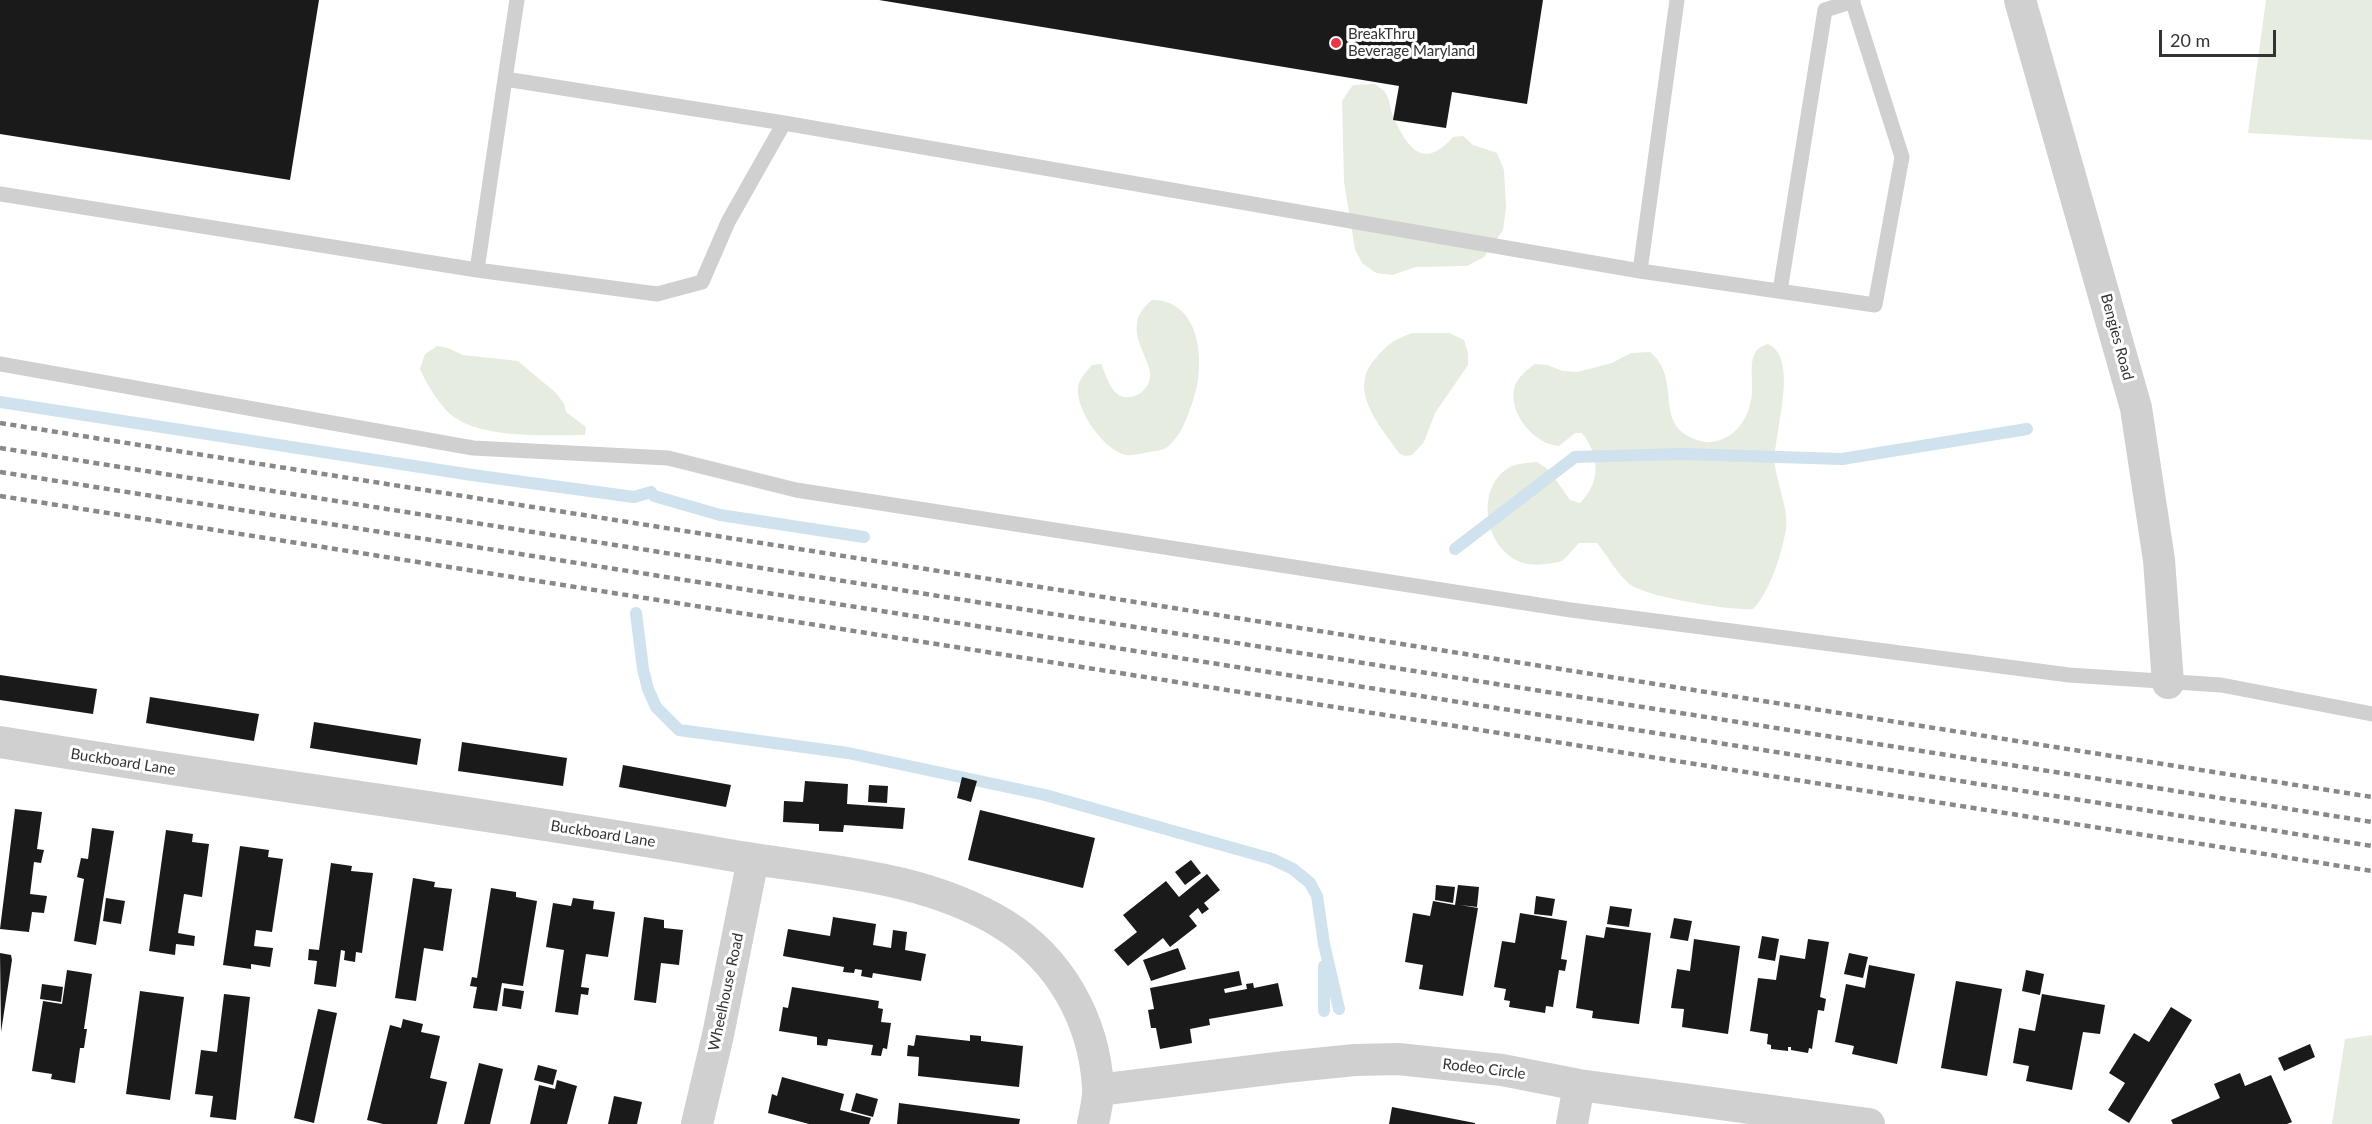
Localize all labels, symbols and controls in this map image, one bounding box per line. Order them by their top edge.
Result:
scale bar [2162,18,2279,56]
place label: BreakThru Beverage Maryland [1348,25,1475,60]
text: 20 m [2170,29,2210,51]
marker: BreakThru Beverage Maryland [1329,36,1343,50]
street label: Bengies Road [2097,292,2137,382]
street label: Buckboard Lane [69,745,177,779]
street label: Buckboard Lane [549,817,657,851]
street label: Wheelhouse Road [705,931,747,1053]
street label: Rodeo Circle [1441,1055,1527,1083]

